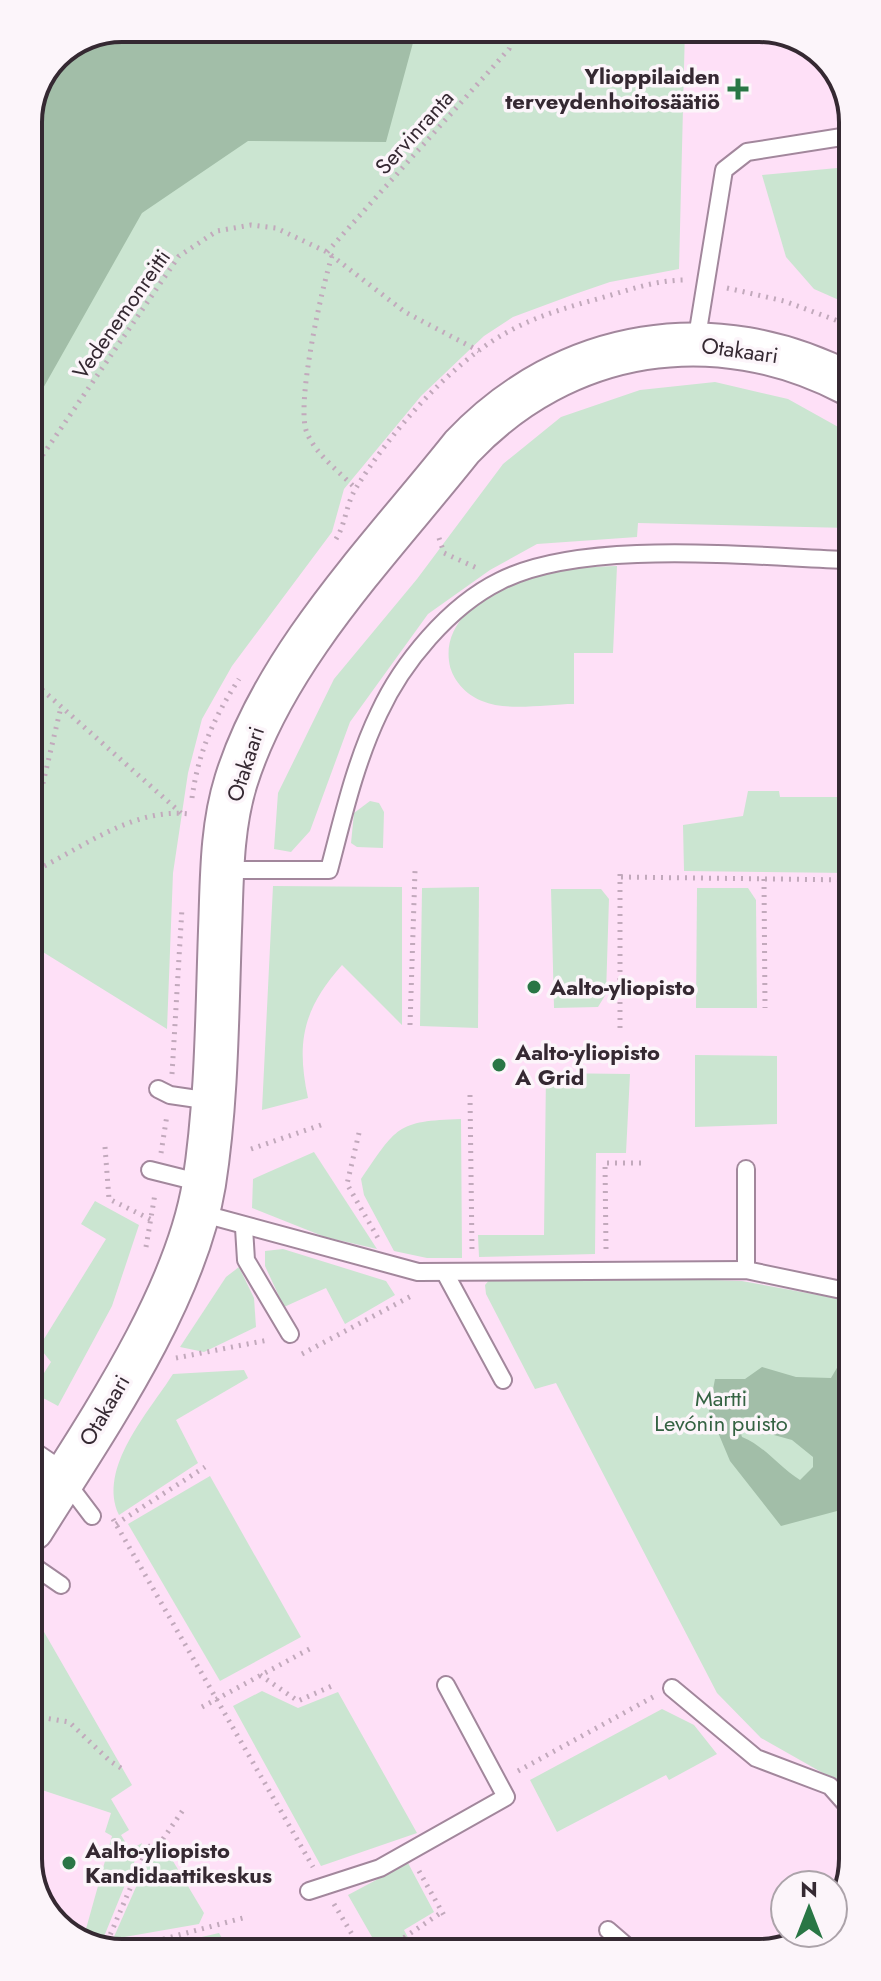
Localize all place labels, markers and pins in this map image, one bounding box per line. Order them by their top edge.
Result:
place label: Ylioppilaiden terveydenhoitosäätiö [505,60,720,117]
marker: Ylioppilaiden terveydenhoitosäätiö [727,78,749,100]
place label: Aalto-yliopisto [549,971,695,1003]
marker: Aalto-yliopisto [525,978,543,996]
place label: Aalto-yliopisto A Grid [514,1036,660,1093]
marker: Aalto-yliopisto A Grid [490,1056,508,1074]
place label: Aalto-yliopisto Kandidaattikeskus [84,1834,272,1891]
marker: Aalto-yliopisto Kandidaattikeskus [60,1854,78,1872]

